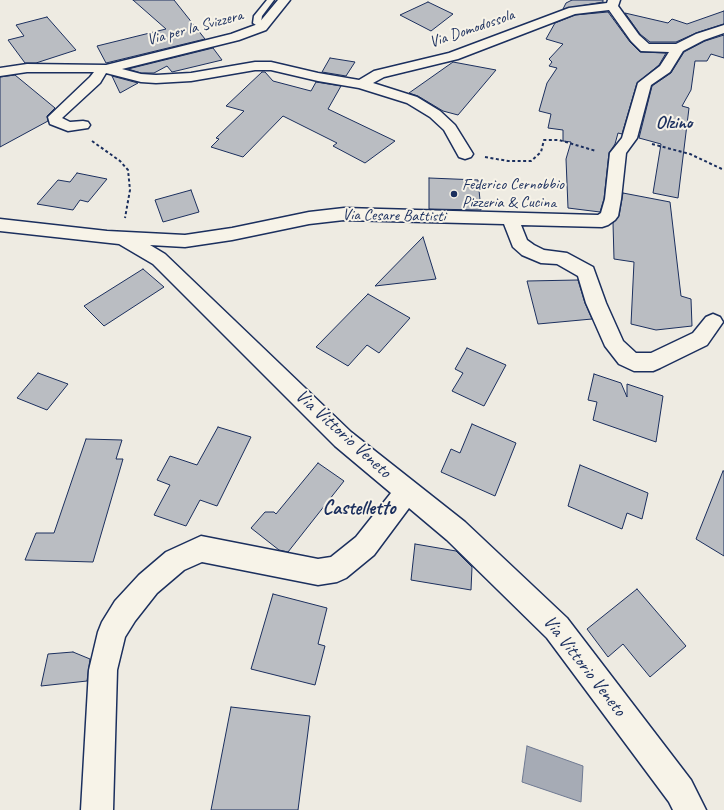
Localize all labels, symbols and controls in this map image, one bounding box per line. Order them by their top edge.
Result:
street label: Via per la Svizzera [145,6,245,50]
street label: Via Domodossola [427,6,517,52]
district label: Olzino [656,112,692,134]
place label: Federico Cernobbio Pizzeria & Cucina [462,175,564,213]
marker: Federico Cernobbio Pizzeria & Cucina [449,189,459,199]
street label: Via Cesare Battisti [342,206,446,226]
street label: Via Vittorio Veneto [290,385,396,483]
district label: Castelletto [322,497,396,521]
street label: Via Vittorio Veneto [538,611,630,721]

